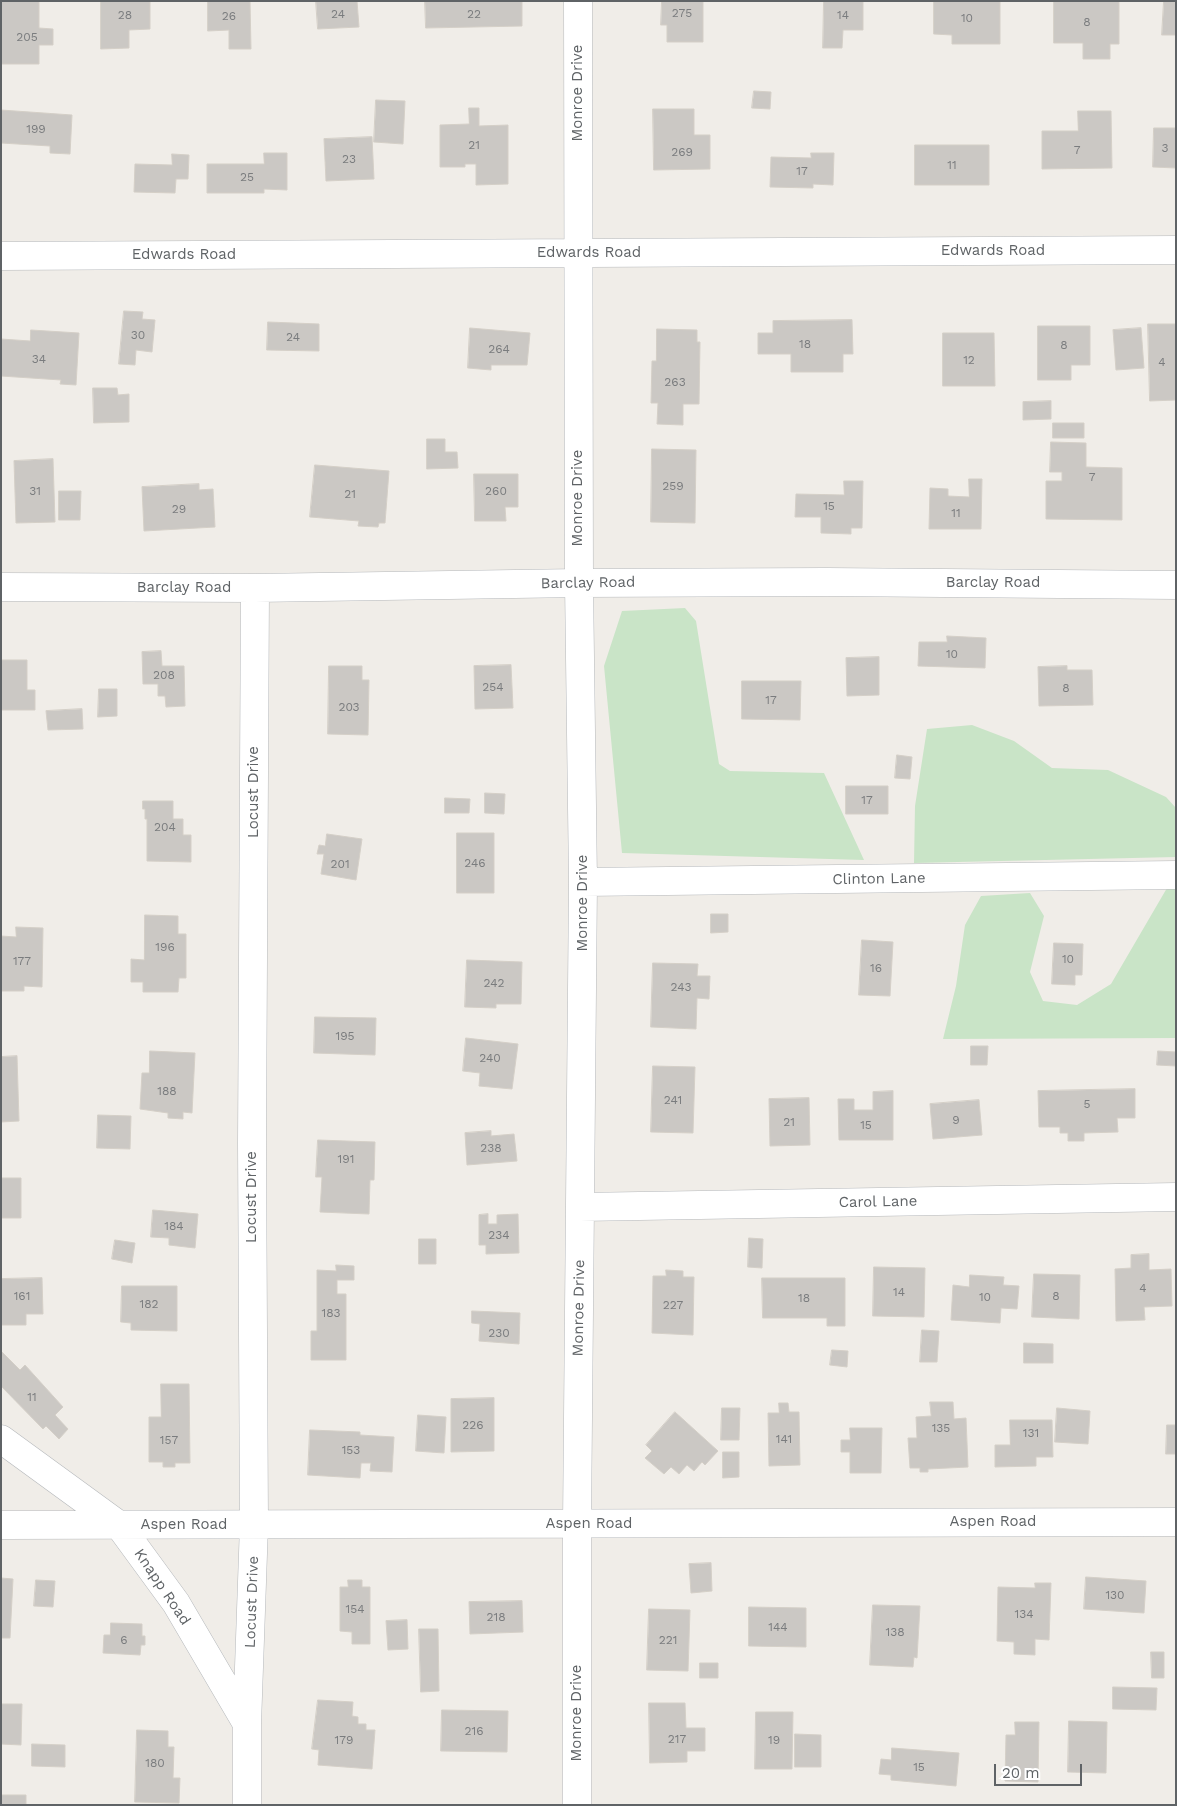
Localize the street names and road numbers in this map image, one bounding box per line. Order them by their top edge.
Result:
street label: Monroe Drive [569,45,587,141]
street label: Edwards Road [941,242,1045,260]
street label: Edwards Road [537,244,641,262]
street label: Edwards Road [132,246,236,264]
street label: Monroe Drive [569,450,587,546]
street label: Barclay Road [541,573,635,593]
street label: Barclay Road [946,574,1040,592]
street label: Barclay Road [137,579,231,597]
street label: Locust Drive [245,746,263,838]
street label: Monroe Drive [574,855,592,951]
street label: Clinton Lane [832,869,926,889]
street label: Locust Drive [243,1151,261,1243]
street label: Carol Lane [838,1192,918,1212]
street label: Monroe Drive [569,1259,589,1357]
street label: Aspen Road [950,1513,1036,1531]
street label: Aspen Road [546,1515,632,1533]
street label: Aspen Road [141,1516,227,1534]
street label: Knapp Road [130,1545,194,1629]
street label: Locust Drive [241,1556,263,1648]
street label: Monroe Drive [568,1665,586,1761]

